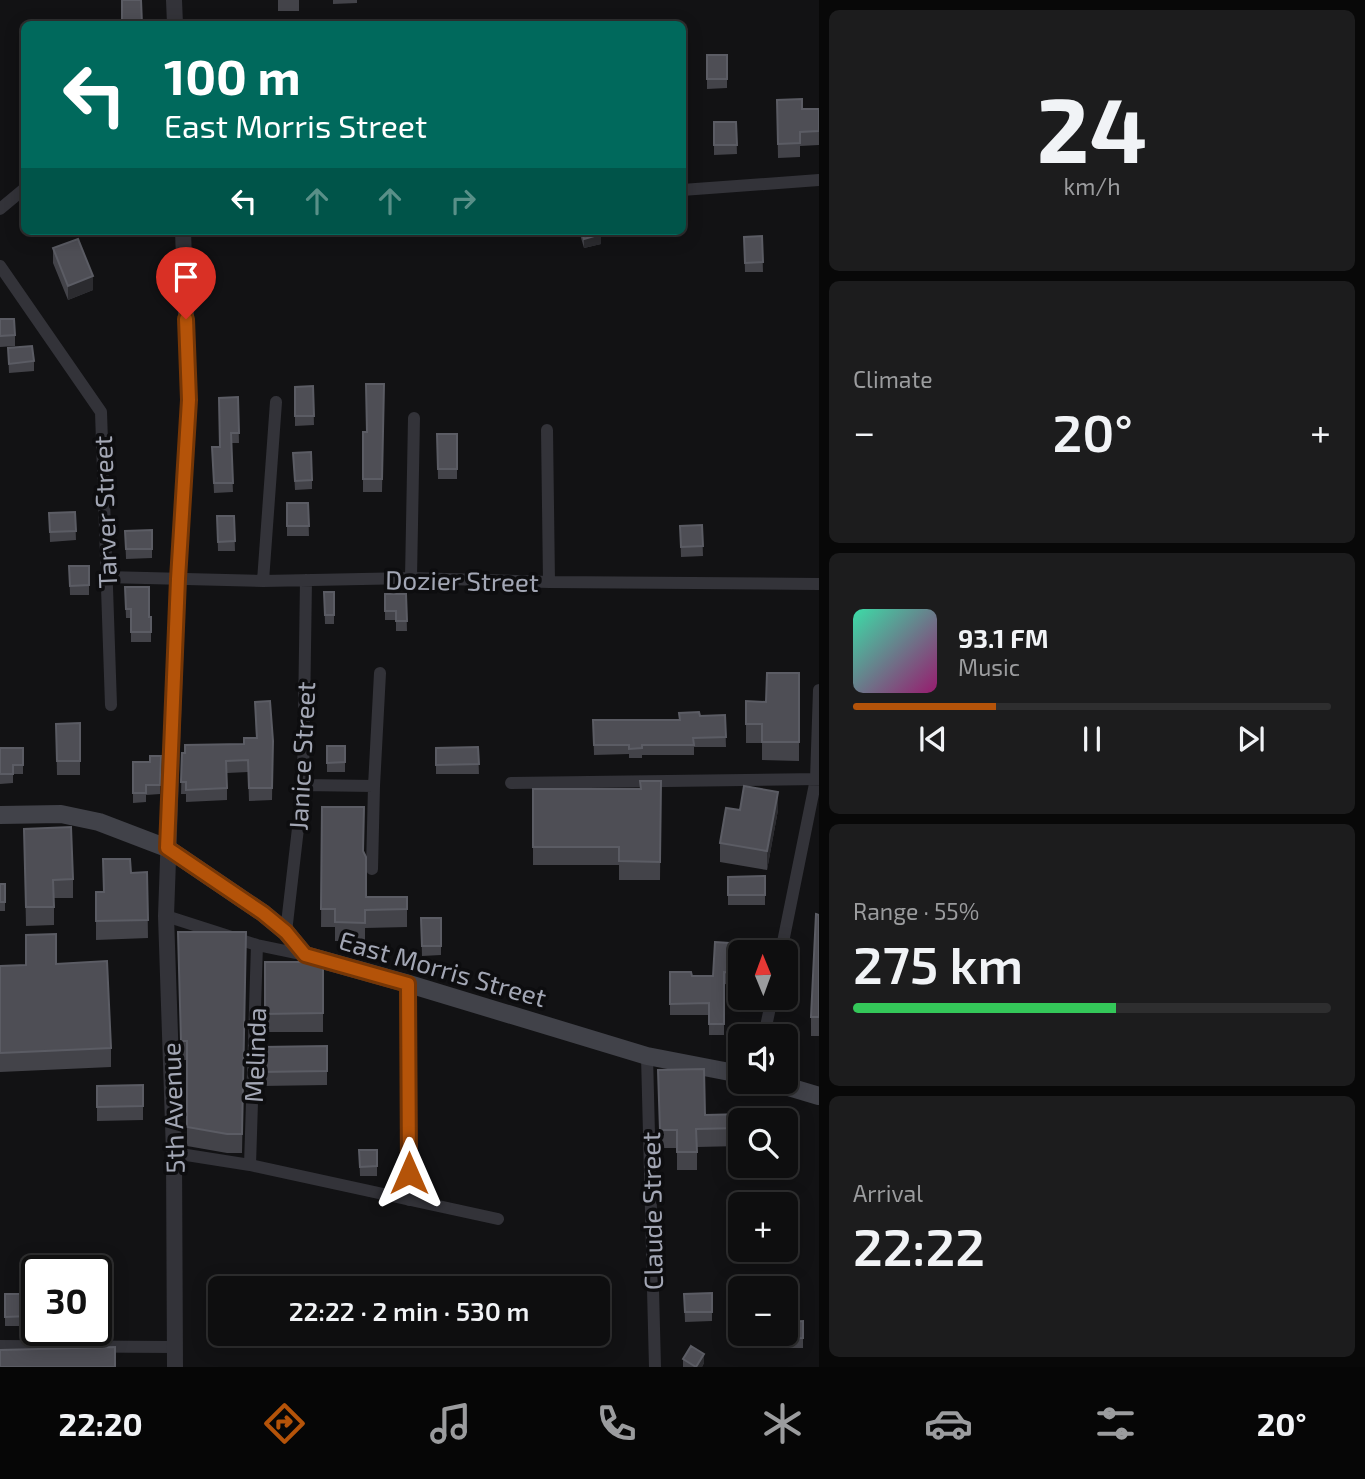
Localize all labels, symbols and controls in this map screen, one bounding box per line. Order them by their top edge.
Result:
text: 100 m [164,46,301,105]
icon: left [49,49,140,140]
text: 24 [1037,72,1147,181]
text: East Morris Street [164,106,427,144]
text: km/h [1063,172,1121,200]
icon: left [225,182,263,220]
icon: ahead [298,182,336,220]
icon: ahead [371,182,409,220]
icon: right [444,182,482,220]
pin [156,247,216,319]
icon: arrive [167,258,205,296]
text: Climate [853,365,933,393]
text: 20° [1052,400,1133,462]
text: − [853,408,875,454]
text: + [1310,408,1331,454]
street label: Tarver Street [86,435,122,589]
street label: Dozier Street [385,563,539,597]
text: 93.1 FM [958,622,1048,653]
text: Music [958,653,1020,681]
street label: Janice Street [282,681,320,831]
icon: previous [914,720,952,758]
icon: pause [1073,720,1111,758]
icon: next [1232,720,1270,758]
text: Range · 55% [853,897,979,925]
street label: East Morris Street [336,924,550,1012]
text: 275 km [853,932,1023,994]
north arrow [728,940,798,1010]
map controls [728,940,798,1346]
street label: Melinda [237,1007,271,1103]
button: sound [728,1024,798,1094]
street label: 5th Avenue [154,1042,190,1174]
button: search [728,1108,798,1178]
street label: Claude Street [634,1131,668,1291]
position arrow [372,1136,446,1210]
text: Arrival [853,1179,923,1207]
button: + [728,1192,798,1262]
text: 22:22 [853,1214,985,1276]
speed limit sign: 30 [21,1255,112,1346]
button: − [728,1276,798,1346]
text: 22:22 · 2 min · 530 m [289,1295,529,1326]
icon: directions [260,1399,309,1448]
icon: music [426,1399,475,1448]
icon: phone [592,1399,641,1448]
icon: climate [758,1399,807,1448]
icon: car [924,1399,973,1448]
icon: filters [1091,1399,1140,1448]
text: 22:20 [59,1404,143,1442]
text: 20° [1257,1404,1306,1442]

